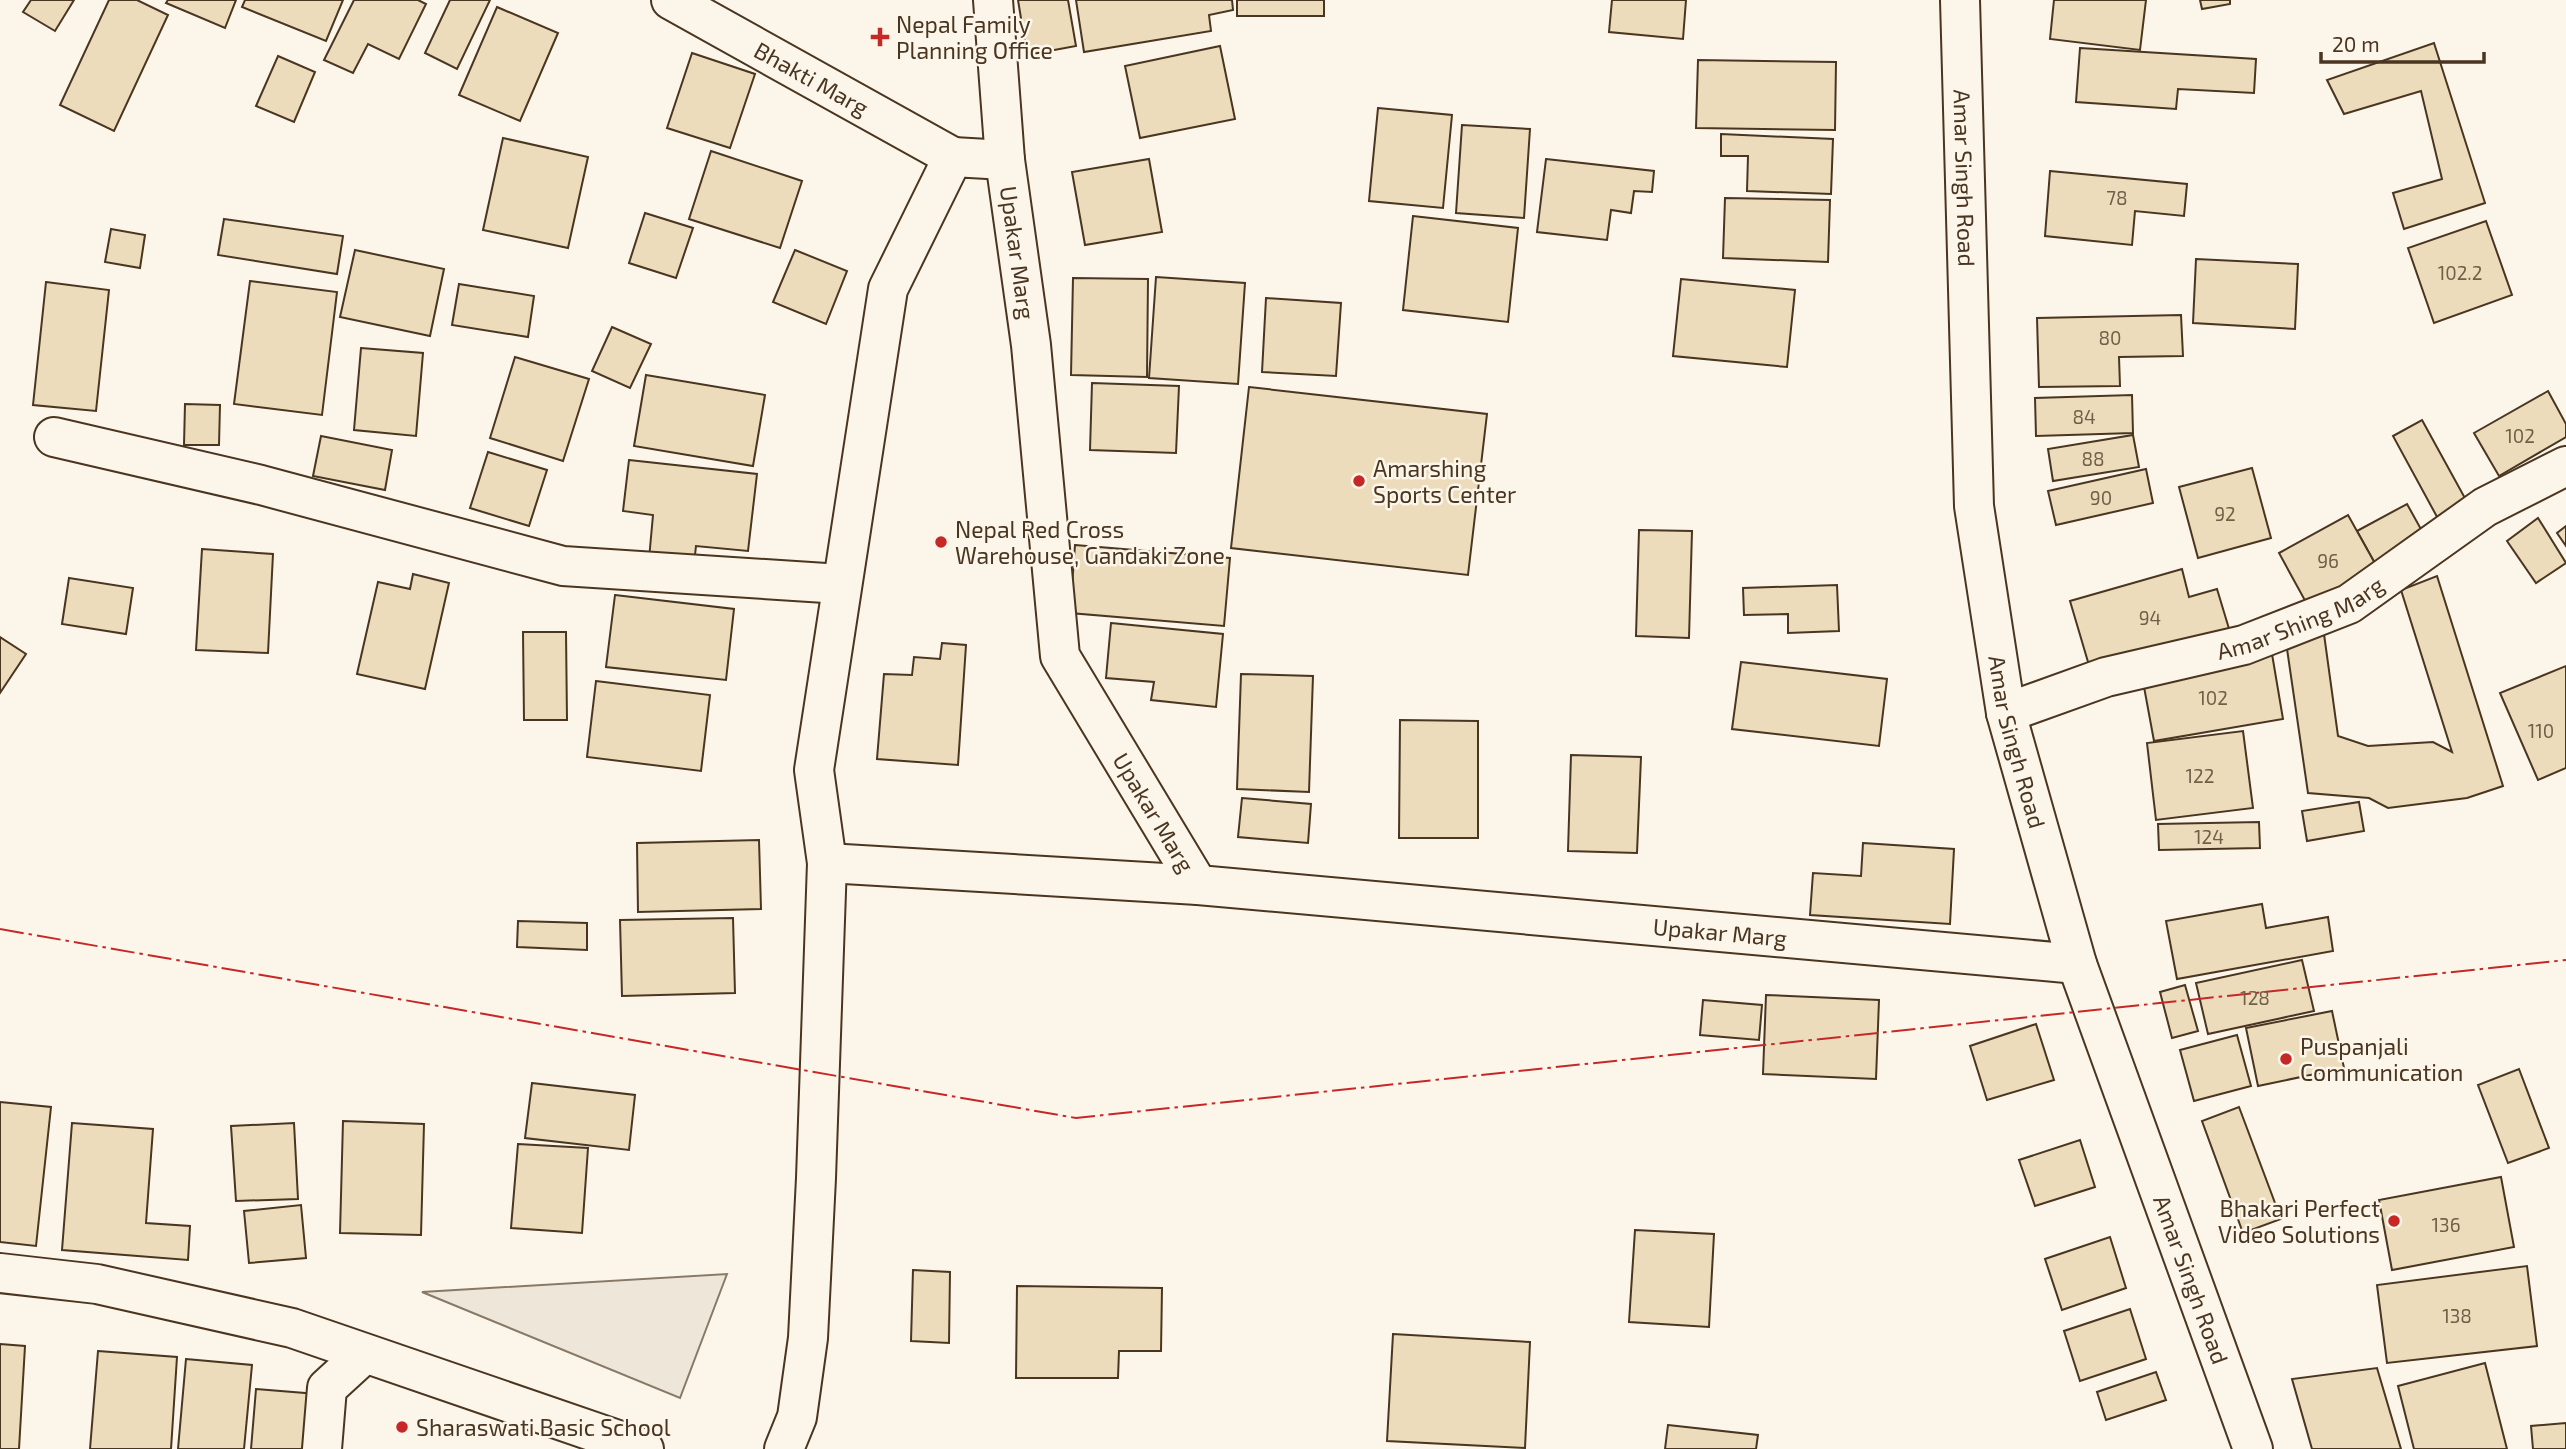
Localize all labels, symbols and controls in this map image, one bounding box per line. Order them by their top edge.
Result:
place label: Nepal Family Planning Office [896,10,1053,64]
scale bar [2321,21,2484,65]
marker: Nepal Family Planning Office [870,27,890,47]
text: 20 m [2332,31,2380,56]
street label: Bhakti Marg [750,35,874,121]
street label: Amar Singh Road [1948,89,1981,267]
street label: Upakar Marg [995,184,1041,321]
house number: 78 [2106,186,2128,209]
house number: 102.2 [2438,261,2482,284]
house number: 80 [2099,326,2122,349]
house number: 84 [2072,405,2096,428]
house number: 102 [2505,424,2535,447]
house number: 88 [2081,447,2105,470]
place label: Amarshing Sports Center [1373,454,1516,508]
marker: Amarshing Sports Center [1351,473,1367,489]
house number: 90 [2090,486,2112,509]
house number: 92 [2214,502,2236,525]
place label: Nepal Red Cross Warehouse, Gandaki Zone [955,515,1225,569]
marker: Nepal Red Cross Warehouse, Gandaki Zone [933,534,949,550]
house number: 96 [2317,549,2339,572]
street label: Amar Shing Marg [2214,570,2389,665]
house number: 94 [2139,606,2161,629]
street label: Amar Singh Road [1983,653,2052,831]
house number: 102 [2198,686,2228,709]
house number: 110 [2528,719,2554,742]
street label: Upakar Marg [1107,747,1201,877]
house number: 122 [2186,764,2214,787]
house number: 124 [2194,825,2224,848]
street label: Upakar Marg [1652,912,1788,952]
house number: 128 [2240,986,2270,1009]
place label: Puspanjali Communication [2300,1032,2463,1086]
marker: Puspanjali Communication [2278,1051,2294,1067]
street label: Amar Singh Road [2148,1191,2235,1368]
place label: Bhakari Perfect Video Solutions [2218,1194,2380,1248]
marker: Bhakari Perfect Video Solutions [2386,1213,2402,1229]
house number: 136 [2432,1213,2461,1236]
house number: 138 [2442,1304,2472,1327]
place label: Sharaswati Basic School [416,1413,671,1441]
marker: Sharaswati Basic School [394,1419,410,1435]

